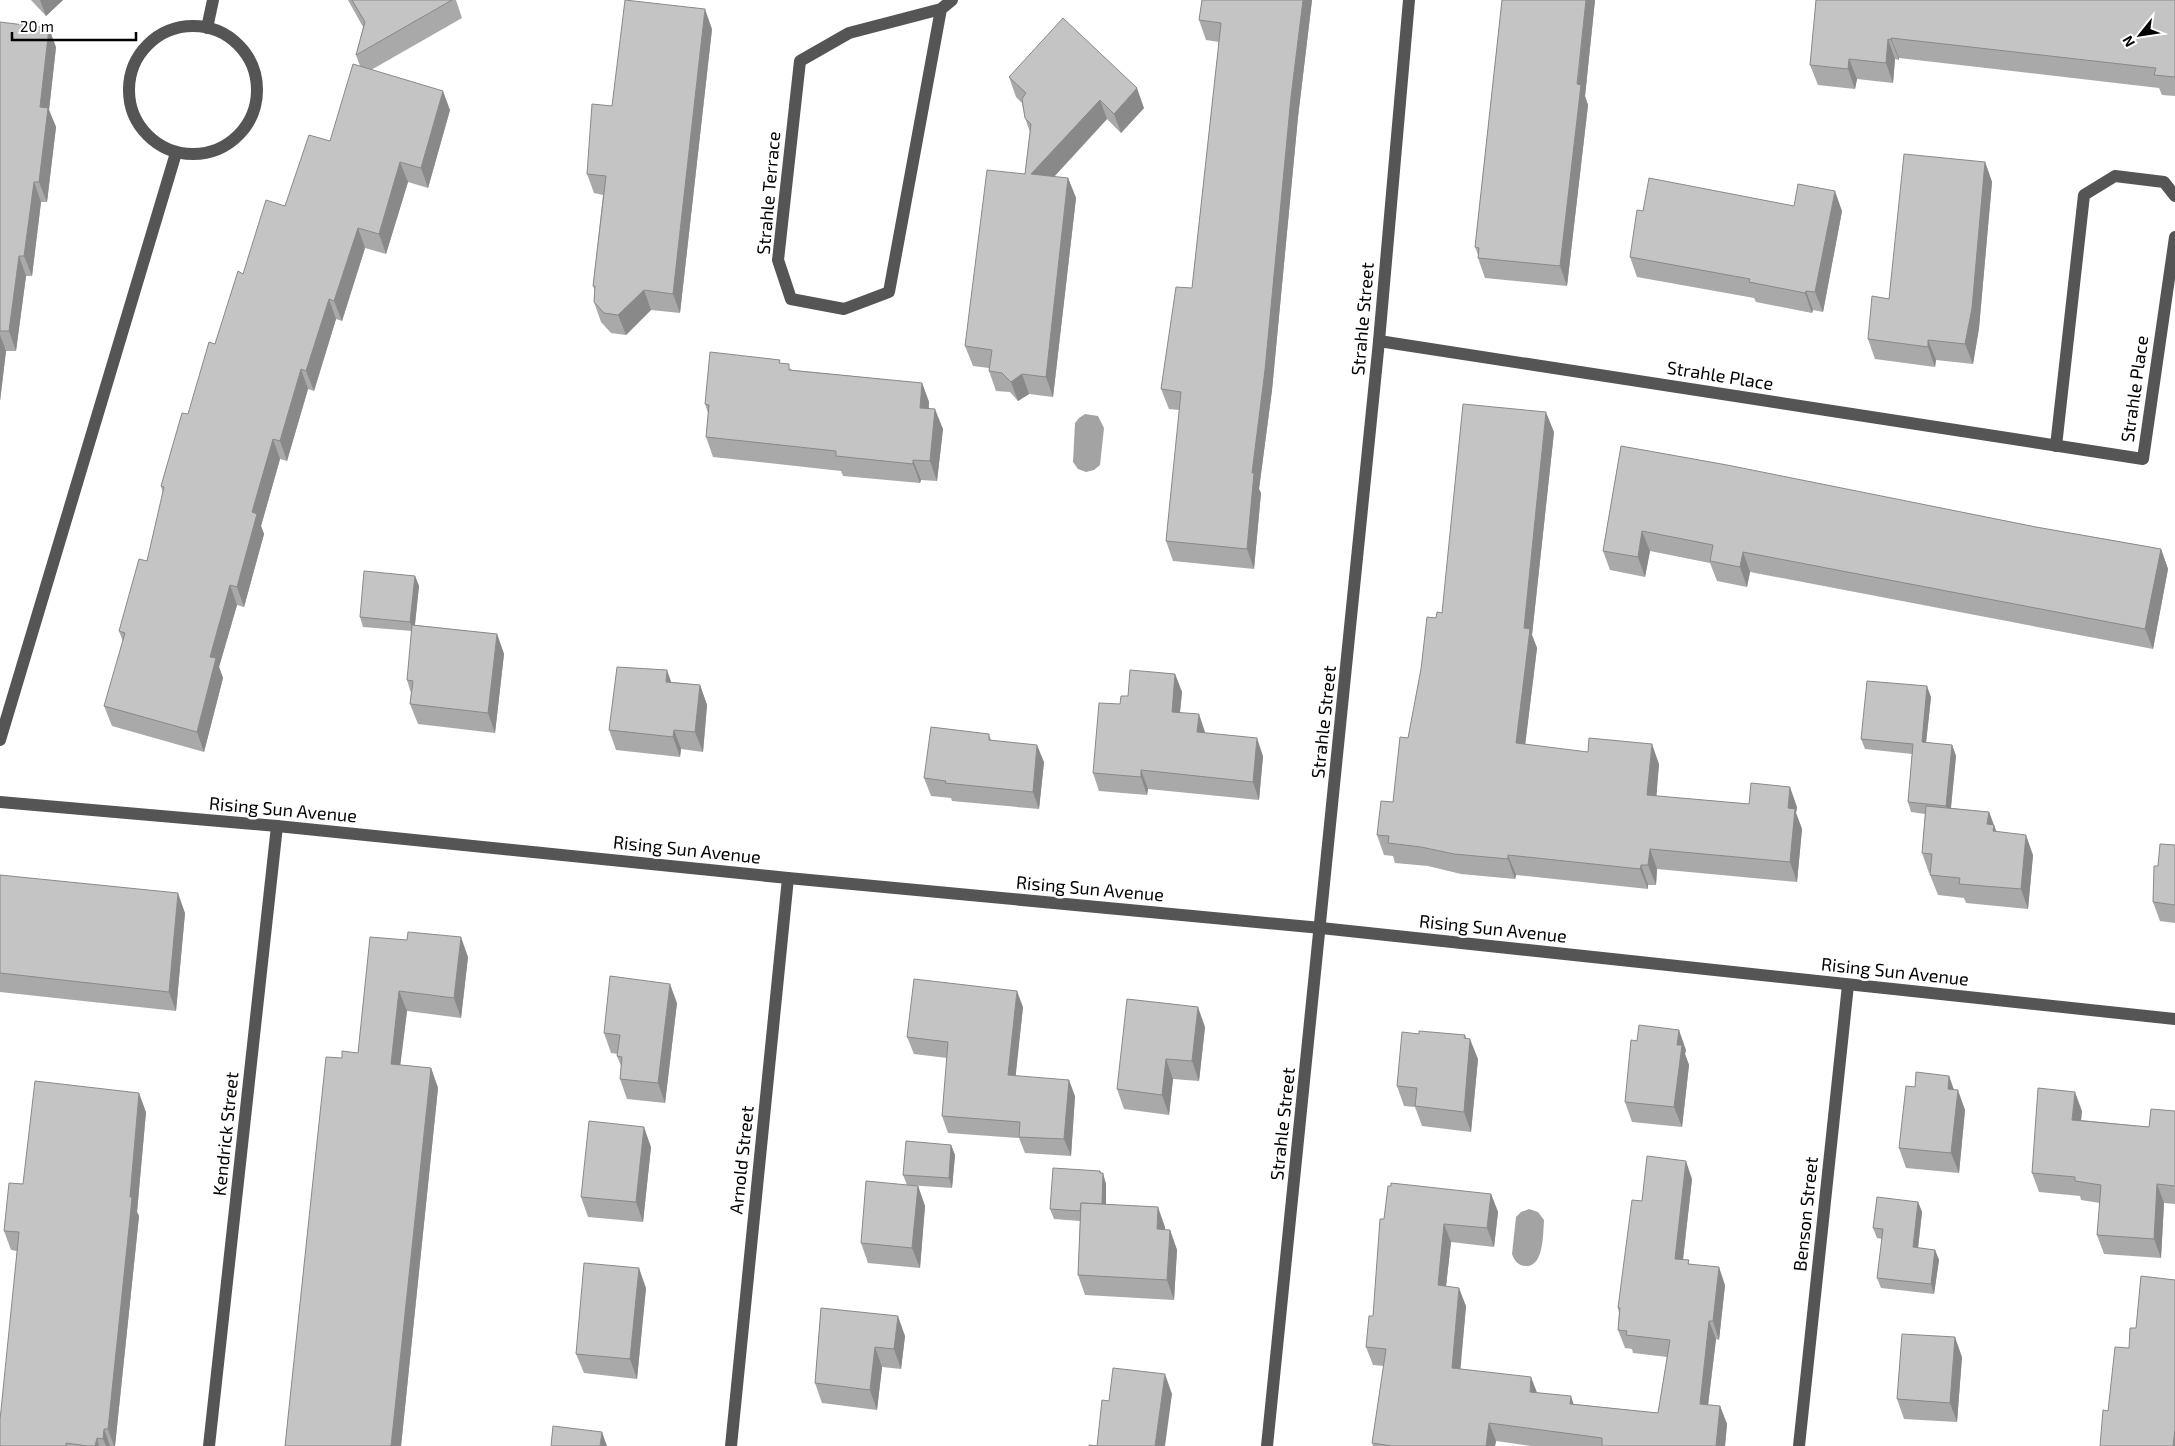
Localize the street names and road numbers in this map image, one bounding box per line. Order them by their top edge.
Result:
street label: Strahle Terrace [752,130,784,256]
street label: Strahle Street [1346,261,1378,376]
street label: Strahle Place [2116,334,2152,444]
street label: Strahle Place [1665,356,1775,394]
street label: Strahle Street [1306,664,1340,779]
street label: Rising Sun Avenue [208,792,358,826]
street label: Rising Sun Avenue [612,830,762,868]
street label: Rising Sun Avenue [1015,871,1165,905]
street label: Rising Sun Avenue [1418,909,1568,947]
street label: Rising Sun Avenue [1820,952,1970,990]
street label: Strahle Street [1265,1066,1299,1181]
street label: Kendrick Street [208,1071,242,1197]
street label: Arnold Street [724,1105,758,1215]
street label: Benson Street [1788,1155,1822,1272]

